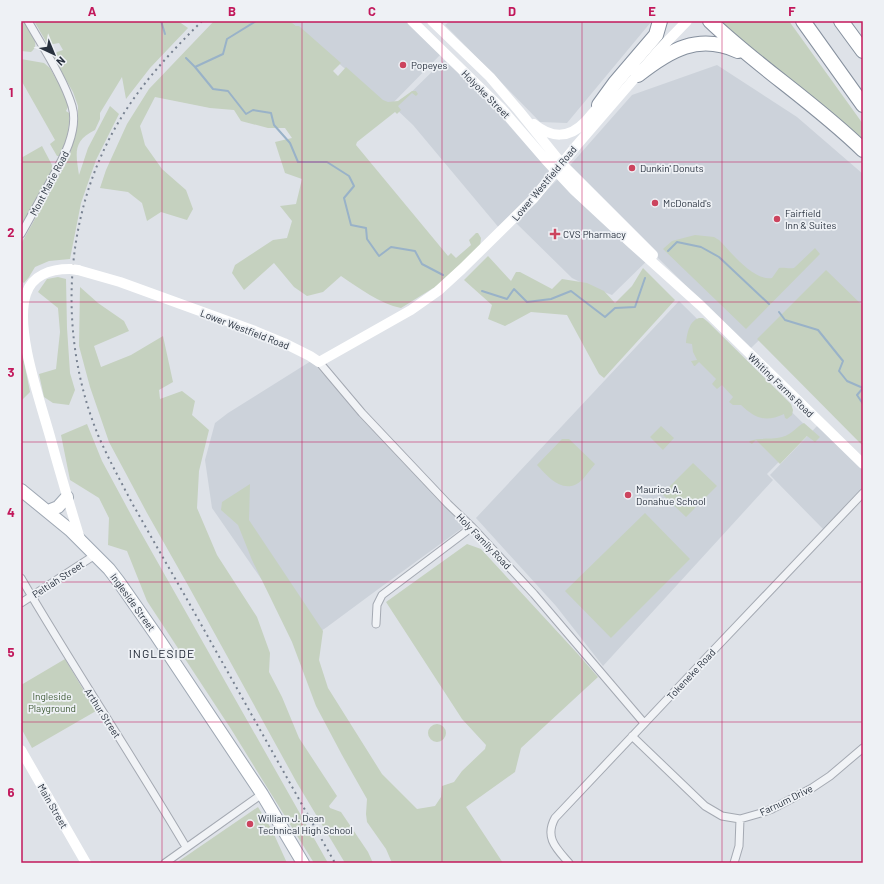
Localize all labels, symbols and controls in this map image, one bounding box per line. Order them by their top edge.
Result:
text: A [88,3,97,19]
text: B [228,3,236,19]
text: C [368,3,376,19]
text: D [508,3,516,19]
text: E [648,3,656,19]
text: F [788,3,796,19]
north arrow [34,34,74,74]
text: N [54,54,68,69]
place label: Popeyes [411,59,448,71]
marker: Popeyes [398,60,408,70]
street label: Holyoke Street [459,67,513,121]
text: 1 [9,84,13,100]
street label: Lower Westfield Road [509,143,579,223]
street label: Mont Marie Road [27,149,71,217]
place label: Dunkin' Donuts [640,162,704,174]
marker: Dunkin' Donuts [627,163,637,173]
place label: McDonald's [663,197,711,209]
marker: McDonald's [650,198,660,208]
place label: Fairfield Inn & Suites [785,207,836,231]
marker: Fairfield Inn & Suites [772,214,782,224]
text: 2 [7,224,15,240]
place label: CVS Pharmacy [563,228,626,240]
marker: CVS Pharmacy [550,229,560,239]
street label: Lower Westfield Road [199,307,291,351]
street label: Whiting Farms Road [746,350,816,420]
text: 3 [7,364,15,380]
place label: Maurice A. Donahue School [636,483,706,507]
marker: Maurice A. Donahue School [623,490,633,500]
text: 4 [7,504,15,520]
street label: Holy Family Road [454,510,514,572]
street label: Peltiah Street [30,558,86,600]
street label: Ingleside Street [108,571,158,633]
text: 5 [7,644,15,660]
district label: INGLESIDE [129,646,195,660]
street label: Tokeneke Road [664,646,718,702]
street label: Arthur Street [82,686,124,741]
park label: Ingleside Playground [28,690,76,714]
street label: Main Street [35,782,71,831]
street label: Farnum Drive [758,782,814,818]
text: 6 [8,784,15,800]
place label: William J. Dean Technical High School [258,812,353,836]
marker: William J. Dean Technical High School [245,819,255,829]

